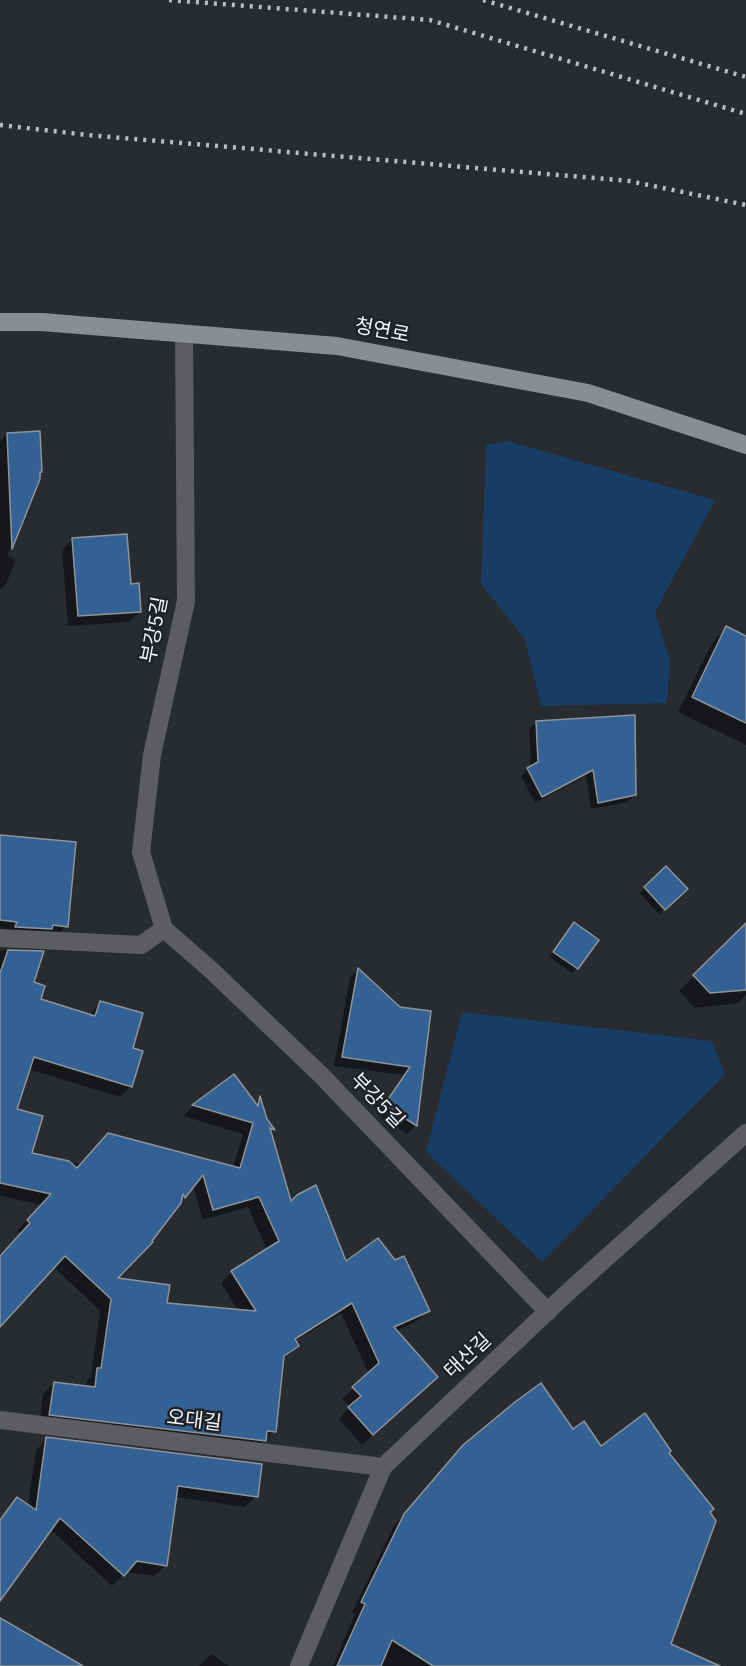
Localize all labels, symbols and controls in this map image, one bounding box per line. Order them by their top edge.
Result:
street label: 청연로 [353,314,411,348]
street label: 부강5길 [137,595,173,665]
street label: 부강5길 [345,1068,409,1134]
street label: 태산길 [440,1328,496,1384]
street label: 오대길 [165,1406,223,1436]

